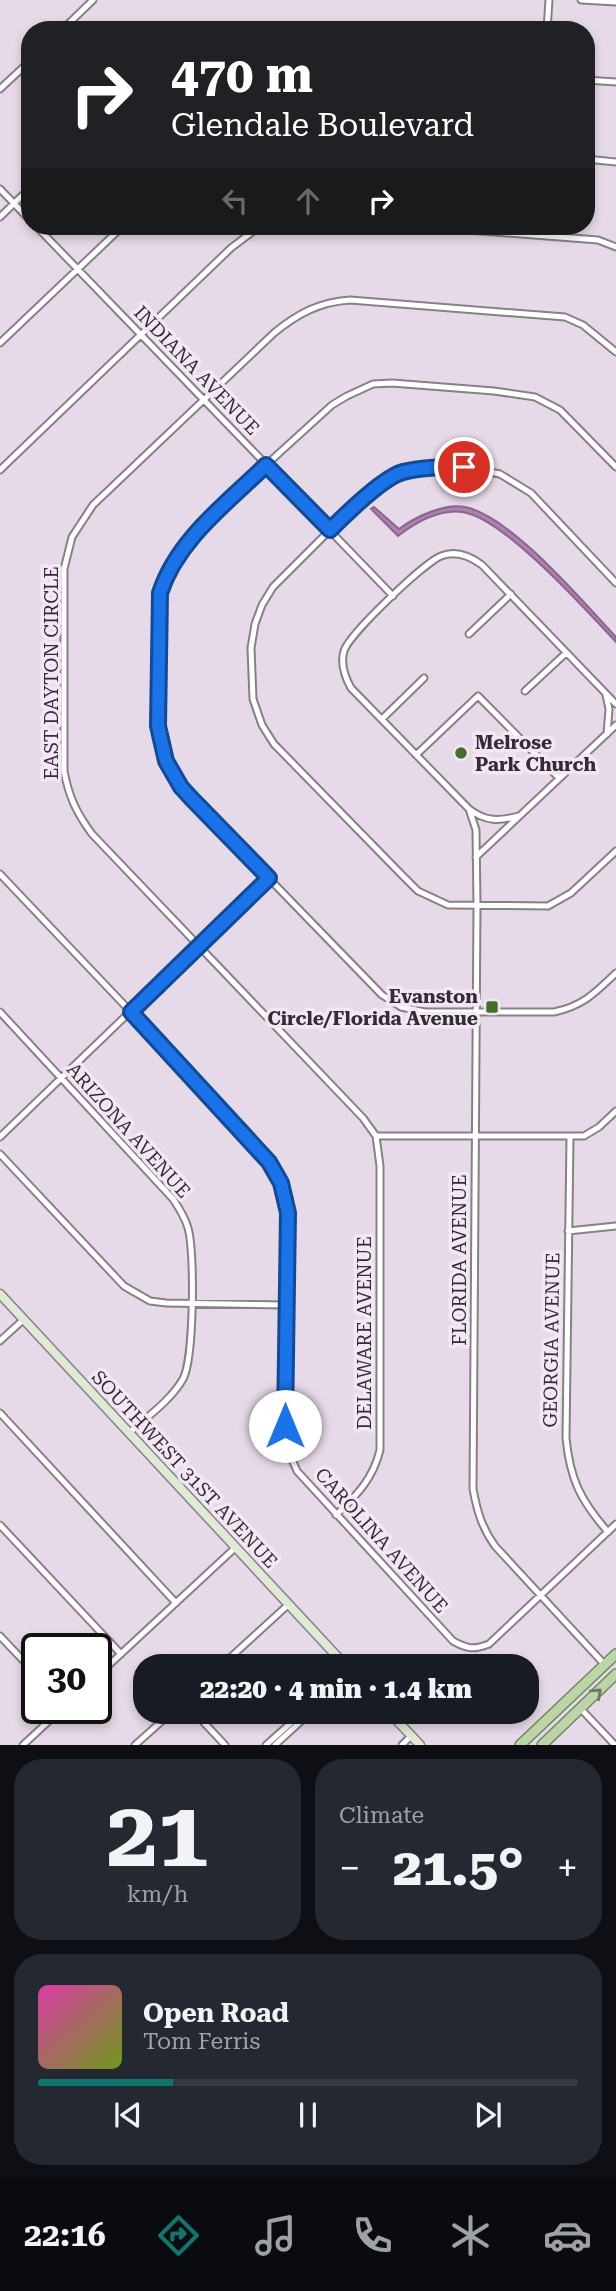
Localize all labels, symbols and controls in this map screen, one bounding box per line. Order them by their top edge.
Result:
text: 470 m [171,47,313,104]
icon: right [56,49,147,140]
text: Glendale Boulevard [171,106,474,144]
icon: left [216,182,254,220]
icon: ahead [289,182,327,220]
icon: right [362,182,400,220]
street label: INDIANA AVENUE [129,301,264,440]
pin [434,437,494,497]
icon: arrive [445,448,483,486]
street label: EAST DAYTON CIRCLE [40,566,63,780]
place label: Melrose Park Church [475,731,596,776]
marker: Melrose Park Church [453,745,469,761]
place label: Evanston Circle/Florida Avenue [267,985,478,1030]
marker: Evanston Circle/Florida Avenue [484,999,500,1015]
street label: ARIZONA AVENUE [62,1058,195,1203]
street label: FLORIDA AVENUE [448,1174,471,1346]
street label: DELAWARE AVENUE [353,1236,376,1430]
street label: GEORGIA AVENUE [538,1252,565,1428]
street label: SOUTHWEST 31ST AVENUE [87,1366,282,1573]
position arrow [248,1389,322,1463]
street label: CAROLINA AVENUE [310,1463,453,1618]
speed limit sign: 30 [21,1633,112,1724]
text: 22:20 · 4 min · 1.4 km [200,1674,472,1704]
one-way arrow [588,1688,601,1701]
text: 21 [107,1782,208,1888]
text: Climate [339,1802,424,1829]
text: 21.5° [393,1837,524,1898]
text: − [339,1846,360,1890]
text: + [557,1846,578,1890]
text: km/h [127,1881,188,1908]
text: Open Road [143,1998,289,2028]
text: Tom Ferris [143,2028,260,2055]
icon: previous [109,2096,147,2134]
icon: pause [289,2096,327,2134]
icon: next [469,2096,507,2134]
icon: directions [154,2211,203,2260]
icon: music [251,2211,300,2260]
icon: phone [348,2211,397,2260]
icon: climate [446,2211,495,2260]
icon: car [543,2211,592,2260]
text: 22:16 [24,2216,106,2254]

